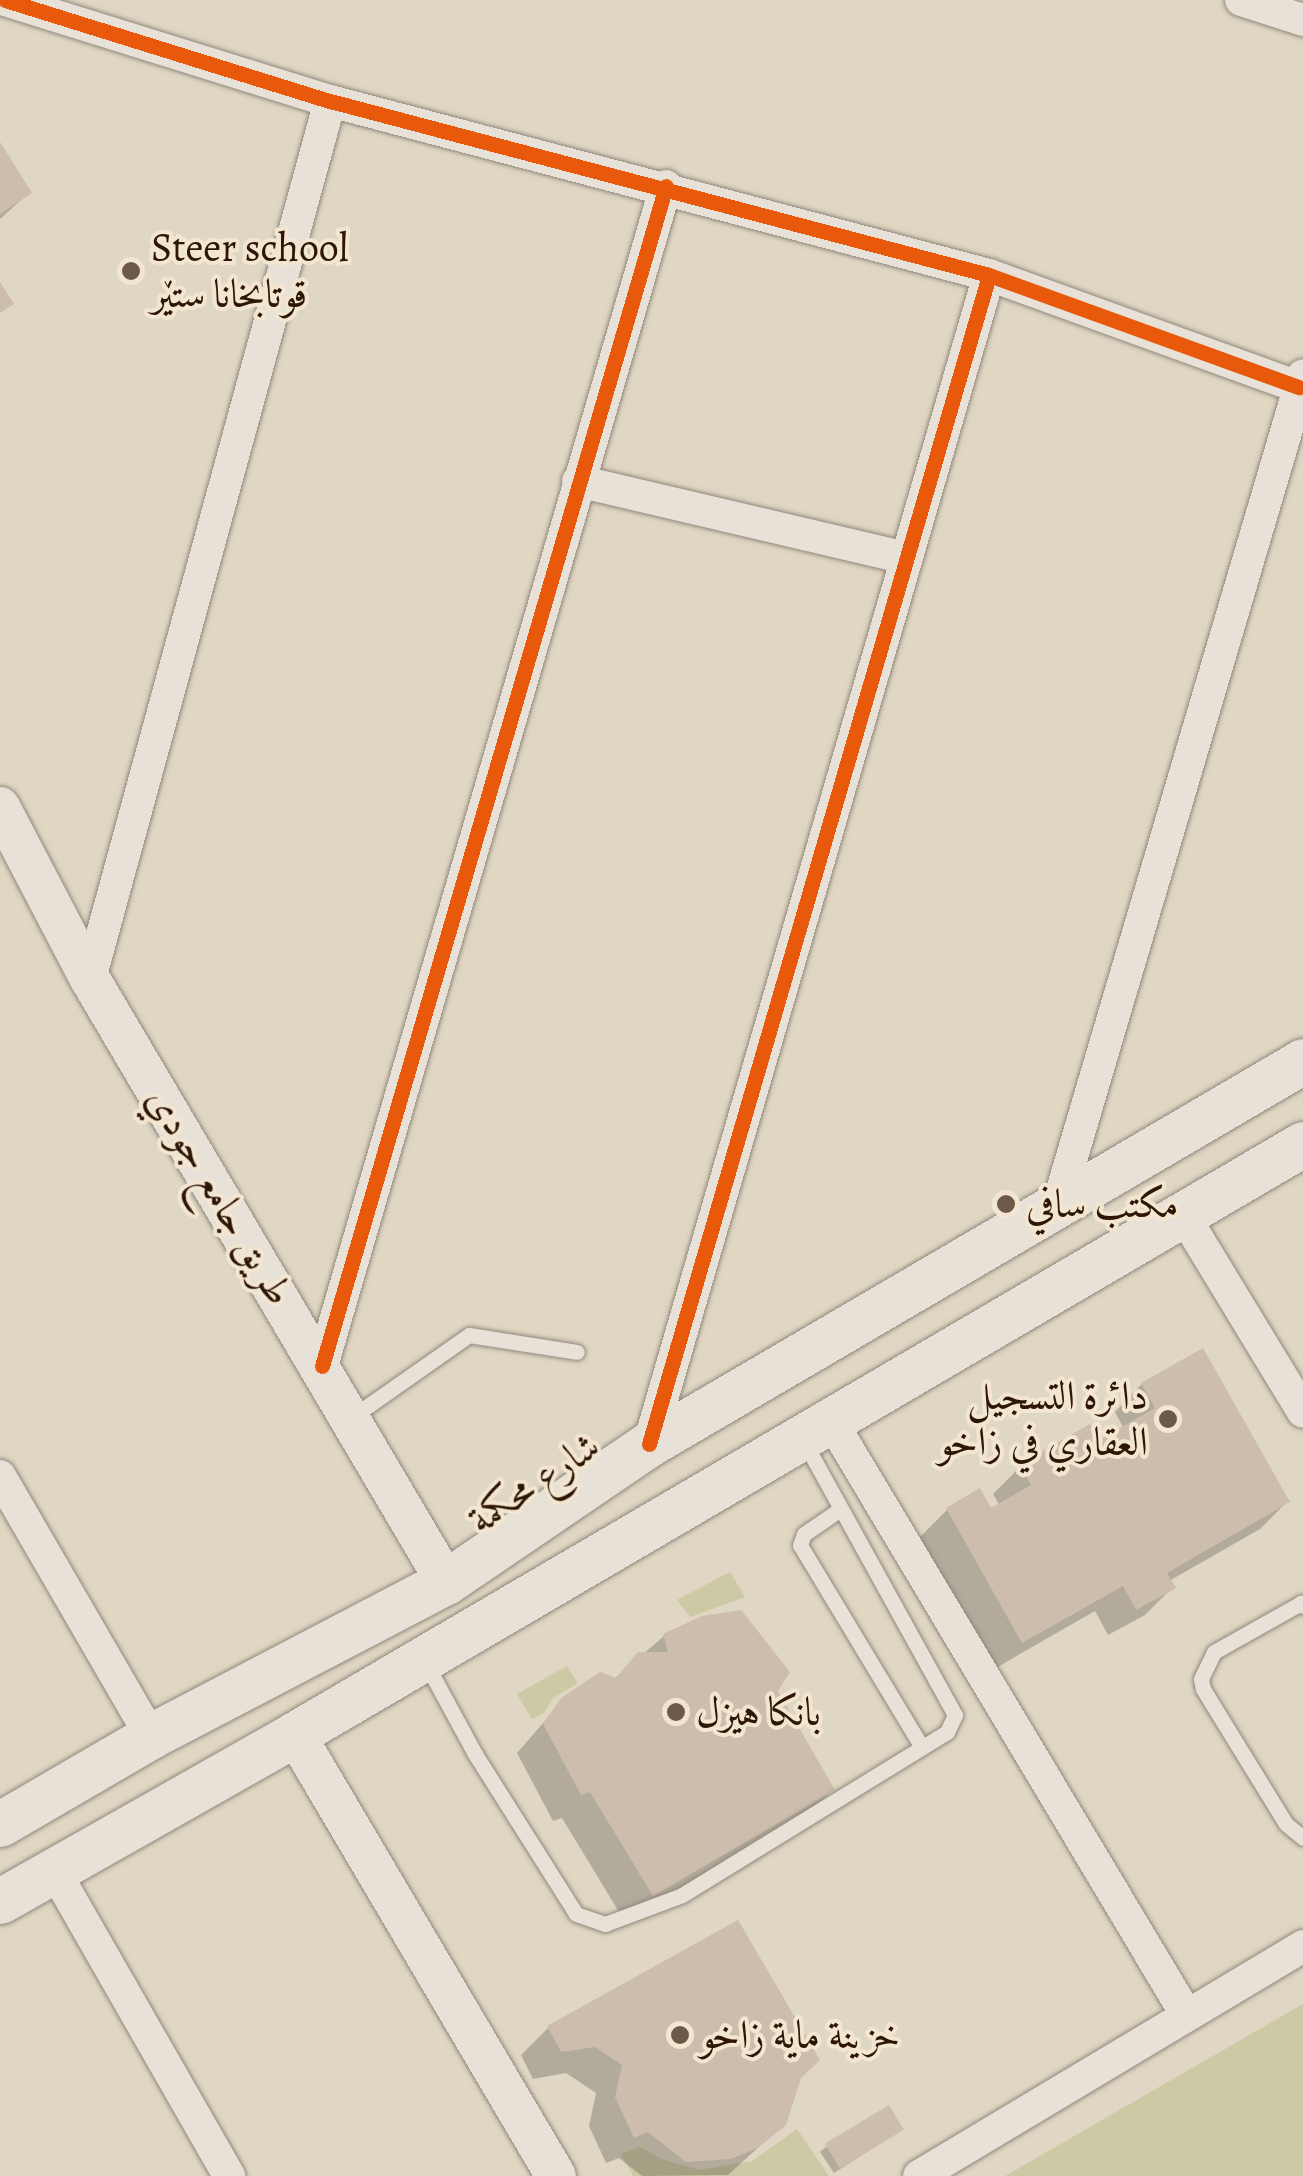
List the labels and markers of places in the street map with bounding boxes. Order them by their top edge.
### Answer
place label: Steer school قوتابخانا ستێر [151,224,348,318]
marker: Steer school قوتابخانا ستێر [120,260,142,282]
place label: مكتب سافي [1026,1180,1178,1228]
marker: مكتب سافي [995,1193,1017,1215]
place label: دائرة التسجيل العقاري في زاخو [938,1372,1148,1466]
marker: دائرة التسجيل العقاري في زاخو [1157,1408,1179,1430]
place label: بانکا هیزل [696,1688,821,1736]
marker: بانکا هیزل [665,1701,687,1723]
place label: خزينة ماية زاخو [700,2011,900,2059]
marker: خزينة ماية زاخو [669,2024,691,2046]

